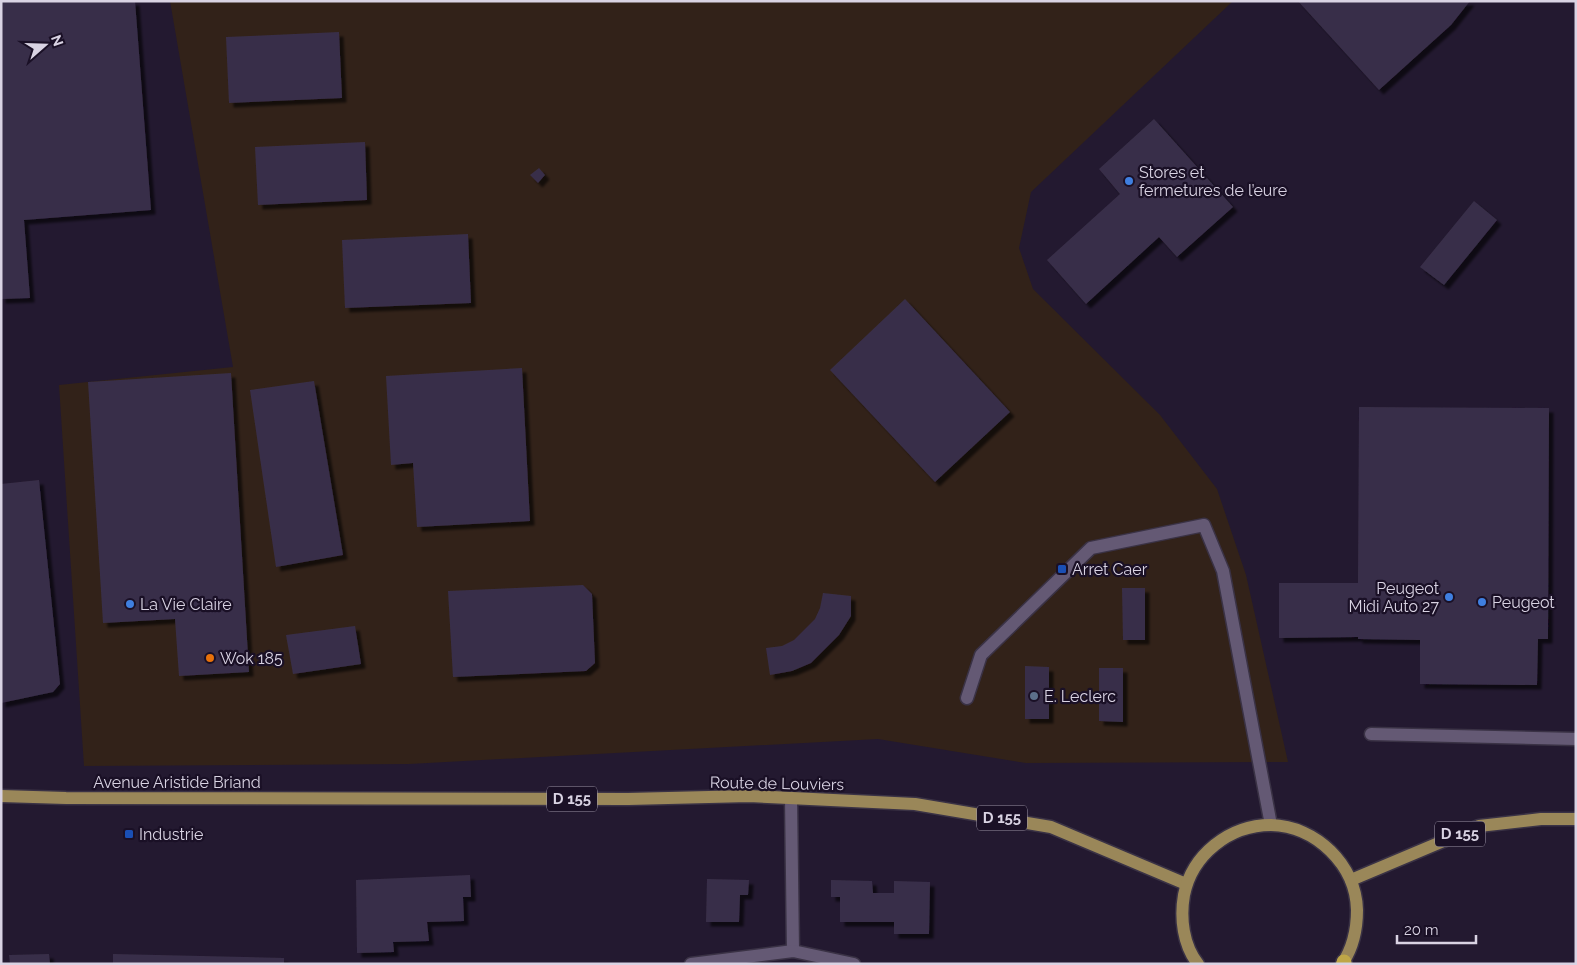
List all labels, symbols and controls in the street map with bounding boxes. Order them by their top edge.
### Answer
north arrow [20,20,70,70]
text: N [48,33,67,48]
place label: Stores et fermetures de l’eure [1139,163,1287,200]
marker: Stores et fermetures de l’eure [1123,175,1135,187]
place label: Arret Caer [1072,560,1148,579]
marker: Arret Caer [1056,563,1068,575]
place label: Peugeot Midi Auto 27 [1349,579,1440,616]
marker: Peugeot Midi Auto 27 [1443,591,1455,603]
place label: Peugeot [1492,593,1555,612]
place label: La Vie Claire [140,595,232,614]
marker: Peugeot [1476,596,1488,608]
marker: La Vie Claire [124,598,136,610]
place label: Wok 185 [220,649,283,668]
marker: Wok 185 [204,652,216,664]
place label: E. Leclerc [1044,687,1116,706]
marker: E. Leclerc [1028,690,1040,702]
street label: Avenue Aristide Briand [93,773,261,792]
street label: Route de Louviers [710,773,845,794]
road number: D 155 [547,786,597,812]
road number: D 155 [977,806,1027,830]
road number: D 155 [1435,822,1485,846]
place label: Industrie [139,825,203,844]
marker: Industrie [123,828,135,840]
scale bar [1397,912,1476,944]
text: 20 m [1404,921,1439,939]

